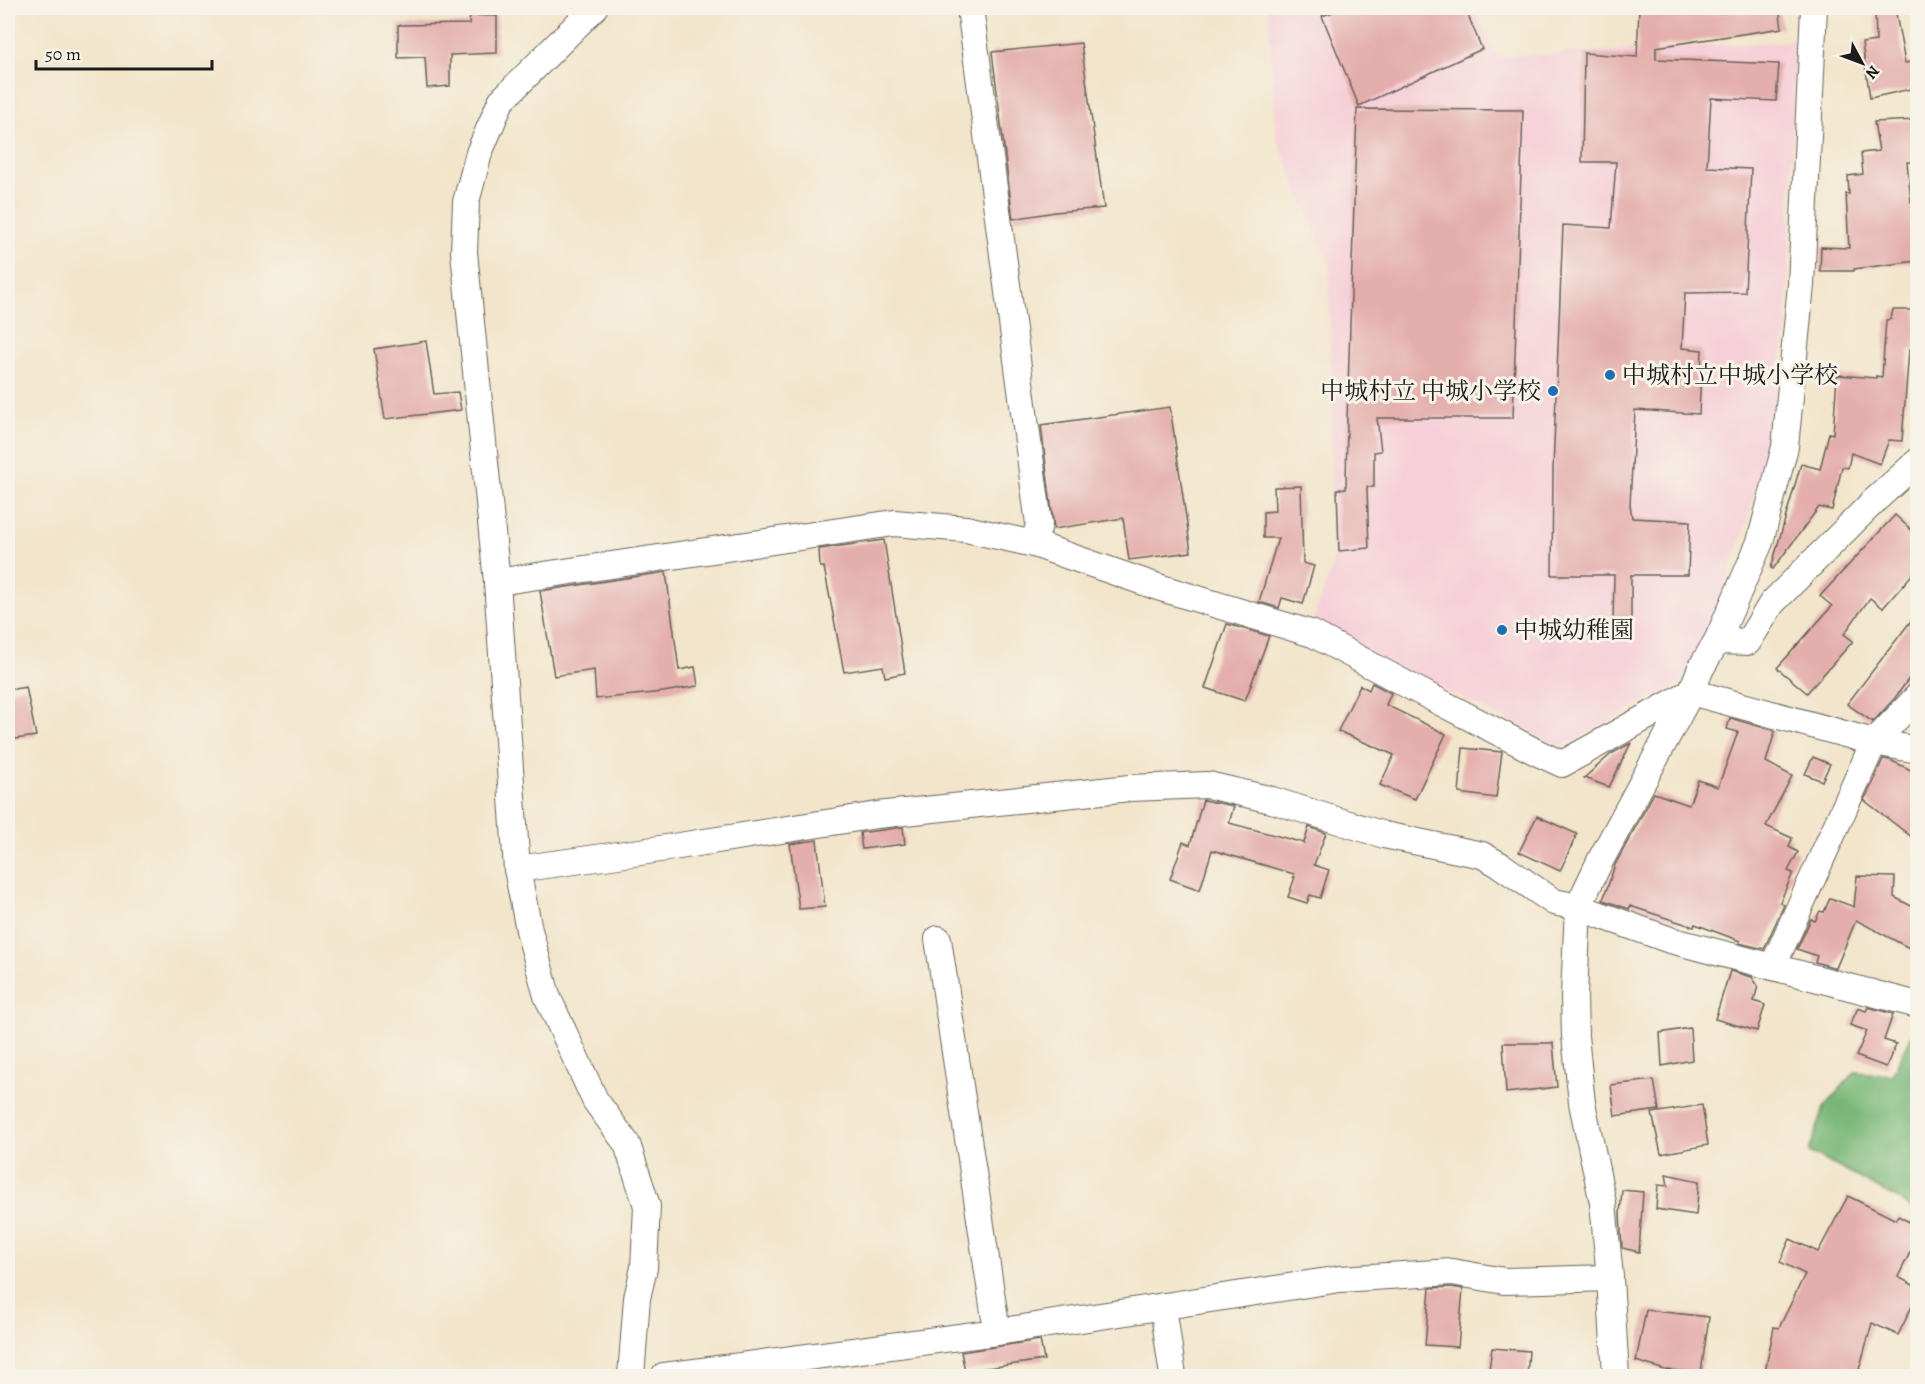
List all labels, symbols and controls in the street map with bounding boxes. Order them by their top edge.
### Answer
scale bar [36,33,212,71]
north arrow [1832,33,1892,93]
text: 50 m [45,42,81,66]
text: N [1860,61,1885,84]
place label: 中城村立中城小学校 [1622,359,1838,391]
marker: 中城村立中城小学校 [1603,368,1617,382]
place label: 中城村立 中城小学校 [1320,375,1541,407]
marker: 中城村立 中城小学校 [1546,384,1560,398]
place label: 中城幼稚園 [1514,614,1634,646]
marker: 中城幼稚園 [1495,623,1509,637]

